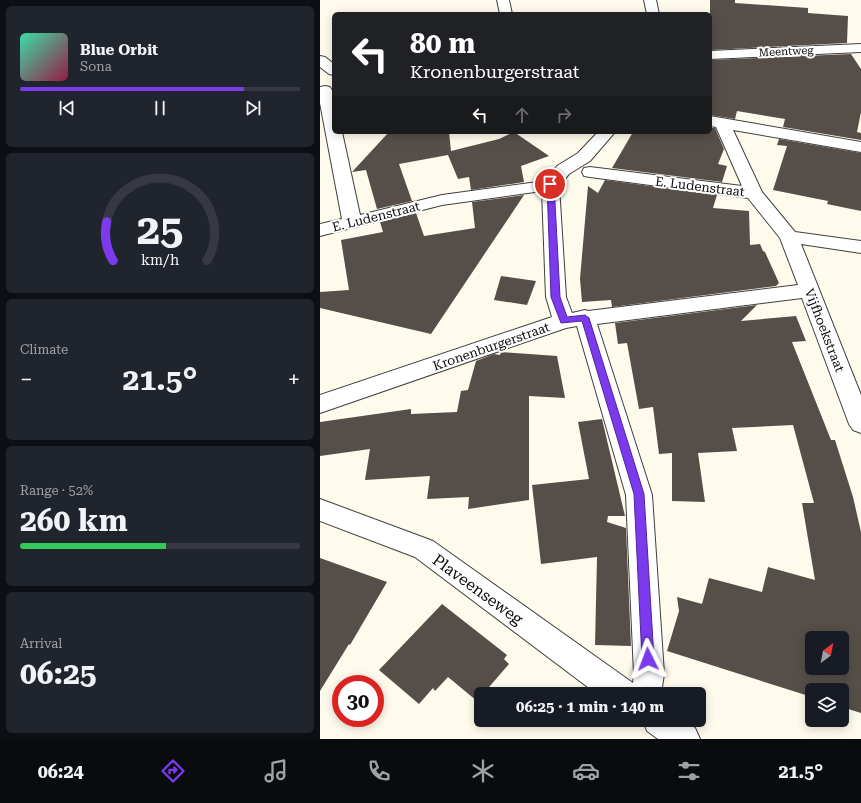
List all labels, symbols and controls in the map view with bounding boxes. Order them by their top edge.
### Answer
text: 80 m [410,27,475,60]
icon: left [344,28,396,80]
text: Blue Orbit [80,41,158,59]
street label: Meentweg [758,44,815,59]
text: Sona [80,59,112,74]
text: Kronenburgerstraat [410,61,580,82]
icon: previous [56,97,78,119]
icon: pause [149,97,171,119]
icon: next [242,97,264,119]
icon: left [469,104,491,126]
icon: ahead [511,104,533,126]
icon: right [553,104,575,126]
pin [533,167,567,201]
icon: arrive [539,173,561,195]
street label: E. Ludenstraat [654,174,746,199]
street label: E. Ludenstraat [331,198,422,235]
text: 25 [137,205,183,254]
text: km/h [141,251,179,267]
street label: Vijfhoekstraat [802,286,847,374]
street label: Kronenburgerstraat [431,319,552,374]
text: Climate [20,342,68,357]
text: 21.5° [123,362,197,397]
text: − [20,367,32,392]
text: + [288,367,300,392]
text: Range · 52% [20,483,93,498]
text: 260 km [20,503,128,538]
street label: Plaveenseweg [429,550,527,629]
north arrow [805,631,849,675]
map controls [805,631,849,727]
text: Arrival [20,636,62,651]
position arrow [627,638,669,680]
text: 06:25 [20,656,97,691]
speed limit sign: 30 [332,675,384,727]
button: layers [805,683,849,727]
text: 06:25 · 1 min · 140 m [516,698,664,716]
icon: directions [159,757,187,785]
icon: music [262,757,290,785]
icon: phone [365,757,393,785]
icon: climate [469,757,497,785]
icon: car [572,757,600,785]
icon: filters [675,757,703,785]
text: 06:24 [38,761,84,782]
text: 21.5° [778,761,823,782]

